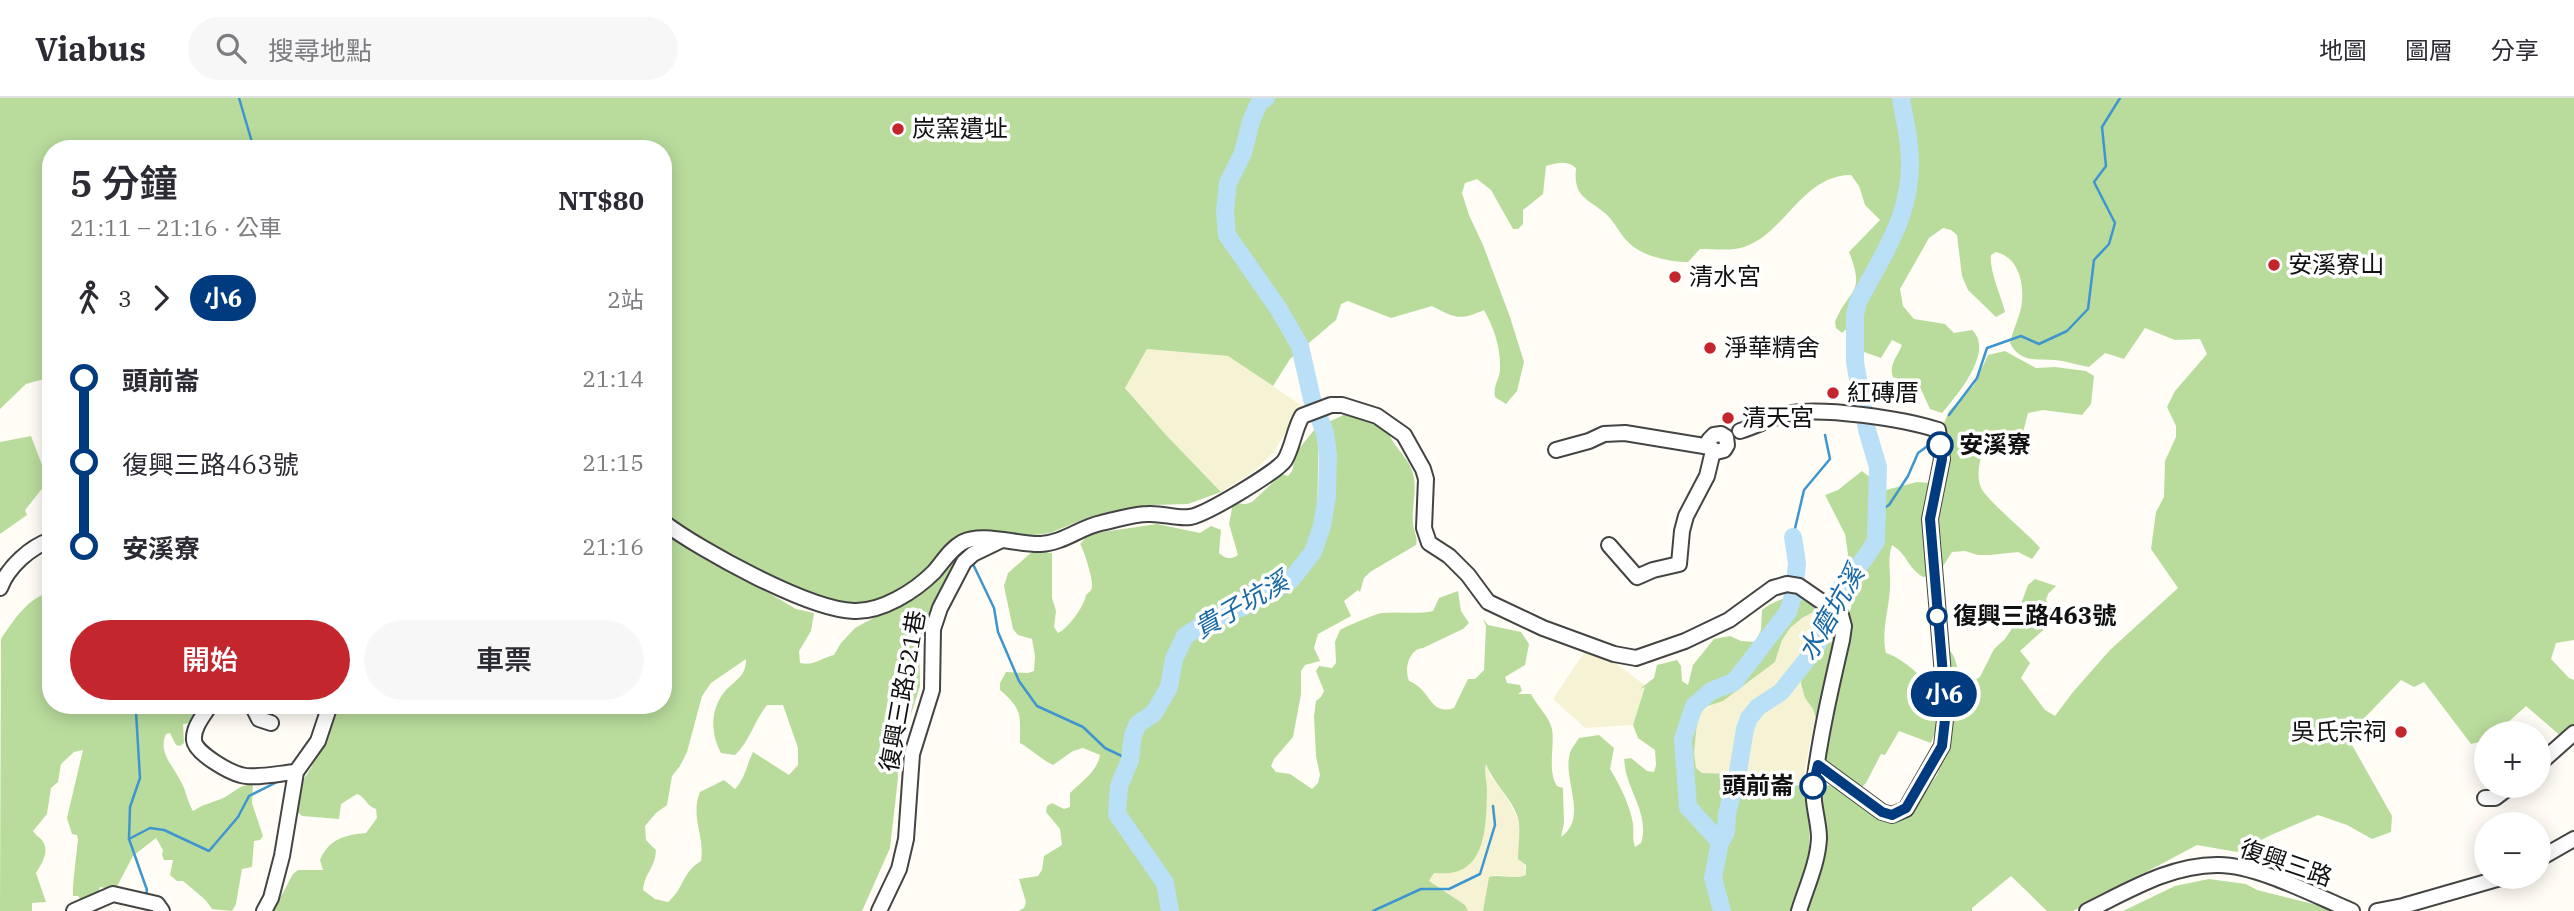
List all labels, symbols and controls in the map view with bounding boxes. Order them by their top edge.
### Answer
search box [188,17,678,80]
text: Viabus [35,27,146,70]
icon: search [212,29,250,67]
text: 搜尋地點 [268,33,372,67]
text: 地圖 [2319,34,2367,66]
text: 圖層 [2405,34,2453,66]
text: 分享 [2491,34,2539,66]
place label: 炭窯遺址 [912,112,1008,144]
marker: 炭窯遺址 [890,121,906,137]
text: 5 分鐘 [70,158,178,207]
text: NT$80 [558,183,644,217]
text: 21:11 – 21:16 · 公車 [70,212,282,242]
place label: 安溪寮山 [2288,248,2384,280]
marker: 安溪寮山 [2266,257,2282,273]
place label: 清水宮 [1689,260,1761,292]
marker: 清水宮 [1667,269,1683,285]
icon: walk [70,279,108,317]
icon: forward [142,279,180,317]
text: 小6 [204,282,242,314]
text: 3 [118,283,132,313]
text: 2站 [607,284,644,314]
place label: 淨華精舍 [1724,331,1820,363]
marker: 淨華精舍 [1702,340,1718,356]
text: 頭前崙 [122,363,200,397]
text: 21:14 [582,363,644,393]
place label: 紅磚厝 [1847,376,1919,408]
marker: 紅磚厝 [1825,385,1841,401]
place label: 清天宮 [1742,401,1814,433]
marker: 清天宮 [1720,410,1736,426]
place label: 安溪寮 [1959,428,2031,460]
marker: 安溪寮 [1927,432,1953,458]
text: 復興三路463號 [122,447,299,481]
text: 21:15 [582,447,644,477]
text: 安溪寮 [122,531,200,565]
text: 21:16 [582,531,644,561]
water label: 水磨坑溪 [1789,556,1873,666]
water label: 貴子坑溪 [1187,561,1297,645]
place label: 復興三路463號 [1953,599,2116,631]
marker: 復興三路463號 [1927,606,1947,626]
street label: 復興三路521巷 [872,608,932,774]
button: 開始 [70,620,350,700]
button: 車票 [364,620,644,700]
line badge: 小6 [1912,671,1976,717]
text: 小6 [1925,678,1963,710]
place label: 吳氏宗祠 [2291,715,2387,747]
map controls [2474,721,2551,889]
button: + [2474,721,2551,798]
marker: 吳氏宗祠 [2393,724,2409,740]
place label: 頭前崙 [1722,769,1794,801]
marker: 頭前崙 [1800,773,1826,799]
button: − [2474,812,2551,889]
street label: 復興三路 [2236,831,2337,893]

